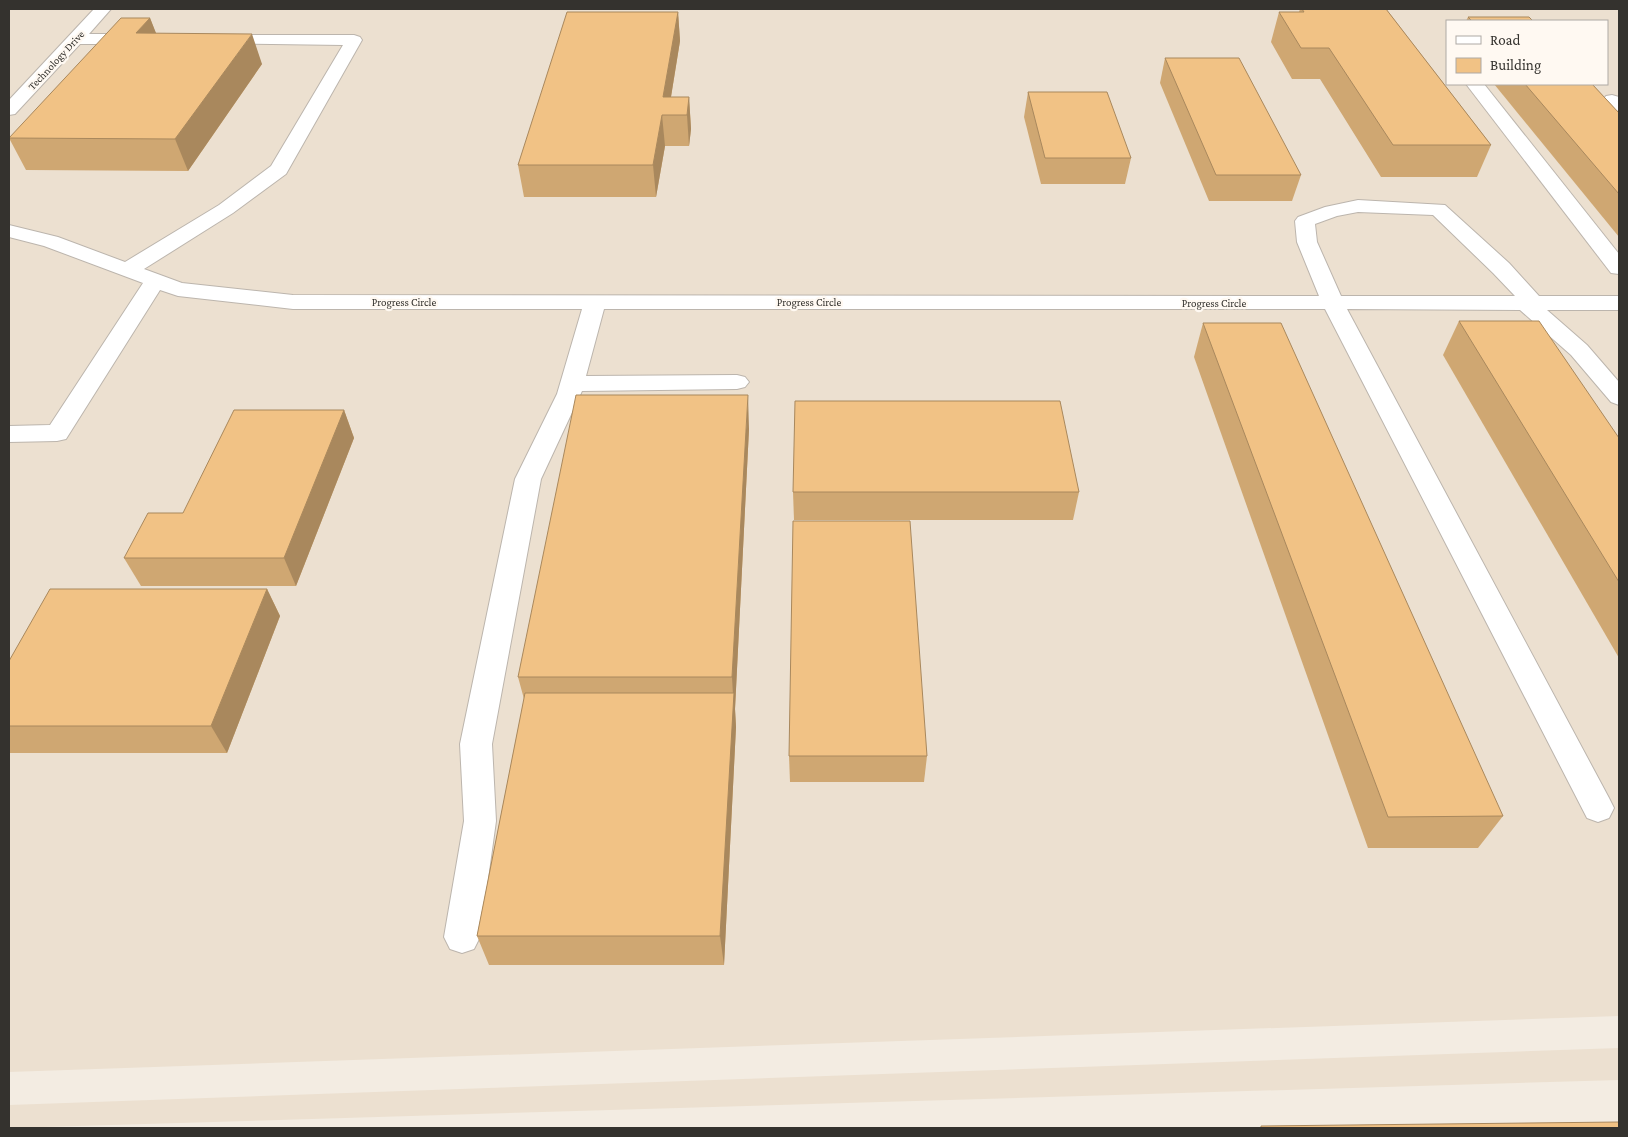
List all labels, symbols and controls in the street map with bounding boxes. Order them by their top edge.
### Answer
legend [1446,20,1608,85]
street label: Technology Drive [25,28,87,93]
text: Road [1490,32,1521,48]
text: Building [1490,57,1541,74]
street label: Progress Circle [372,296,436,309]
street label: Progress Circle [777,296,841,309]
street label: Progress Circle [1182,297,1246,310]

